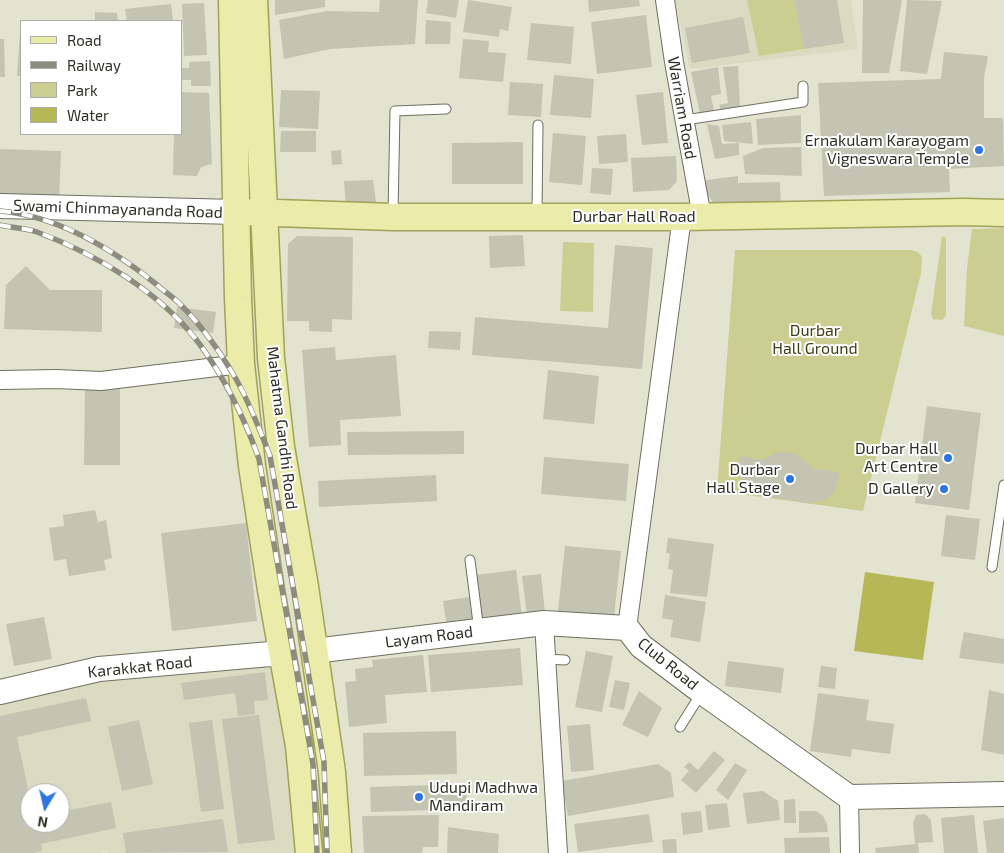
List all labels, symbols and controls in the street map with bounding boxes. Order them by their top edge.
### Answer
legend [20,20,182,135]
text: Road [67,31,102,49]
street label: Warriam Road [664,55,700,161]
text: Railway [67,56,121,74]
text: Park [67,81,98,99]
text: Water [67,106,109,124]
place label: Ernakulam Karayogam Vigneswara Temple [805,131,969,169]
marker: Ernakulam Karayogam Vigneswara Temple [973,144,985,156]
street label: Swami Chinmayananda Road [13,196,223,222]
street label: Durbar Hall Road [572,207,696,227]
park label: Durbar Hall Ground [772,321,858,359]
street label: Mahatma Gandhi Road [262,345,302,511]
place label: Durbar Hall Art Centre [855,439,938,477]
marker: Durbar Hall Art Centre [942,452,954,464]
place label: Durbar Hall Stage [706,460,780,498]
marker: Durbar Hall Stage [784,473,796,485]
place label: D Gallery [868,479,934,499]
marker: D Gallery [938,483,950,495]
street label: Layam Road [384,622,474,652]
street label: Club Road [634,634,702,694]
street label: Karakkat Road [87,652,193,682]
place label: Udupi Madhwa Mandiram [429,778,538,816]
north arrow [20,783,70,833]
marker: Udupi Madhwa Mandiram [413,791,425,803]
text: N [36,813,49,832]

